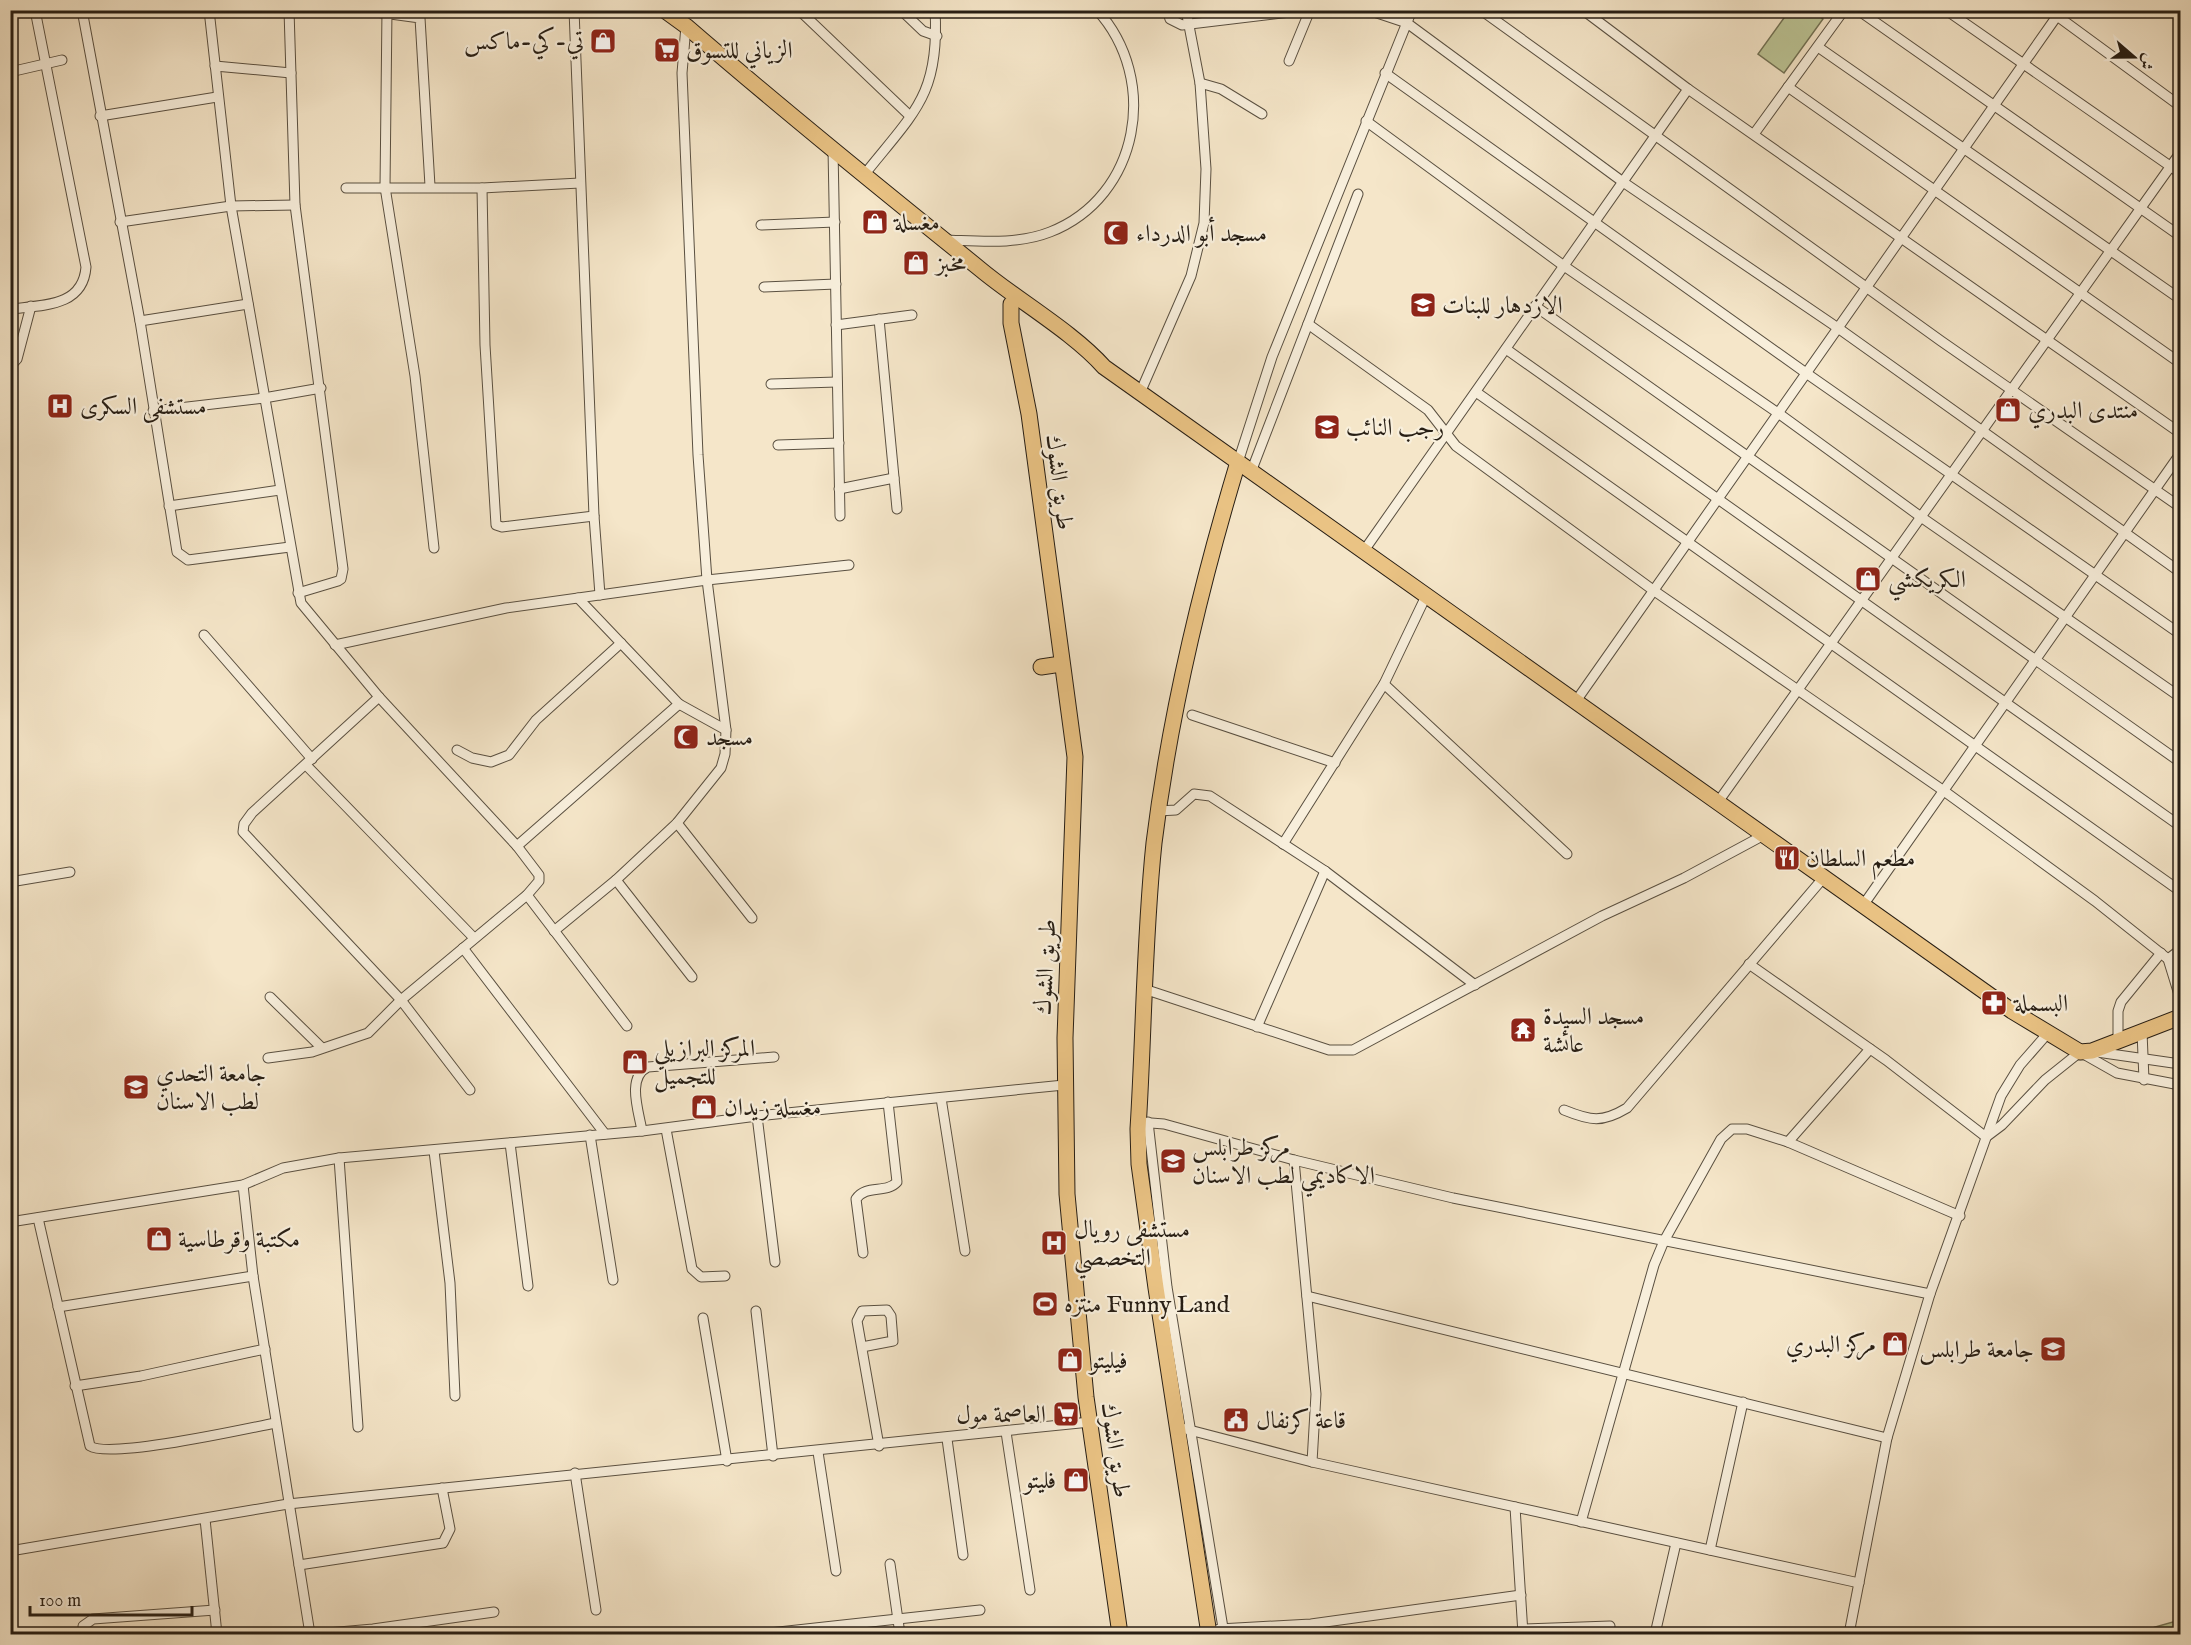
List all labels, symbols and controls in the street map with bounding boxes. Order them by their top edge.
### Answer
place label: تي-كي-ماكس [464,26,584,60]
shop icon: تي-كي-ماكس [588,26,618,56]
north arrow [2104,27,2164,87]
supermarket icon: الزياني للتسوق [652,35,682,65]
place label: الزياني للتسوق [686,36,793,69]
text: ش [2134,51,2158,72]
shop icon: مغسلة [860,207,890,237]
place label: مغسلة [893,208,940,239]
place label: مسجد أبو الدرداء [1136,216,1267,250]
mosque icon: مسجد أبو الدرداء [1101,218,1131,248]
shop icon: مخبز [901,248,931,278]
place label: مخبز [933,249,966,280]
school or university icon: الازدهار للبنات [1408,290,1438,320]
place label: الازدهار للبنات [1442,291,1563,322]
hospital icon: مستشفى السكرى [45,391,75,421]
place label: مستشفى السكرى [80,392,207,423]
shop icon: منتدى البدري [1993,395,2023,425]
place label: منتدى البدري [2028,396,2138,429]
school or university icon: رجب النائب [1312,412,1342,442]
place label: رجب النائب [1346,413,1444,444]
street label: طريق الشوك [1037,433,1080,532]
shop icon: الكريكشي [1853,564,1883,594]
place label: الكريكشي [1888,565,1966,601]
mosque icon: مسجد [671,722,701,752]
place label: مسجد [706,723,753,754]
restaurant icon: مطعم السلطان [1772,843,1802,873]
place label: مطعم السلطان [1806,844,1915,880]
street label: طريق الشوك [1029,918,1064,1016]
pharmacy icon: البسملة [1979,988,2009,1018]
place label: البسملة [2013,989,2068,1020]
place label: مسجد السيدة عائشة [1543,1002,1644,1061]
temple icon: مسجد السيدة عائشة [1508,1015,1538,1045]
place label: المركز البرازيلي للتجميل [654,1034,755,1093]
shop icon: المركز البرازيلي للتجميل [620,1047,650,1077]
place label: جامعة التحدي لطب الاسنان [156,1059,266,1118]
school or university icon: جامعة التحدي لطب الاسنان [121,1072,151,1102]
shop icon: مغسلة زيدان [689,1092,719,1122]
place label: مغسلة زيدان [724,1093,821,1124]
place label: مركز طرابلس الاكاديمي لطب الاسنان [1192,1133,1375,1198]
school or university icon: مركز طرابلس الاكاديمي لطب الاسنان [1158,1146,1188,1176]
place label: مستشفى رويال التخصصي [1074,1215,1190,1279]
shop icon: مكتبة وقرطاسية [144,1224,174,1254]
place label: مكتبة وقرطاسية [178,1225,300,1256]
hospital icon: مستشفى رويال التخصصي [1039,1228,1069,1258]
sports icon: منتزه Funny Land [1030,1289,1060,1319]
place label: منتزه Funny Land [1064,1290,1230,1321]
shop icon: مركز البدري [1880,1329,1910,1359]
place label: مركز البدري [1786,1330,1876,1363]
school or university icon: جامعة طرابلس [2038,1334,2068,1364]
place label: جامعة طرابلس [1919,1335,2034,1366]
shop icon: فيليتو [1055,1345,1085,1375]
place label: فيليتو [1088,1346,1128,1377]
supermarket icon: العاصمة مول [1051,1399,1081,1429]
place label: العاصمة مول [956,1400,1046,1431]
street label: طريق الشوك [1092,1400,1137,1500]
public building icon: قاعة كرنفال [1221,1405,1251,1435]
place label: قاعة كرنفال [1256,1406,1346,1437]
shop icon: فليتو [1061,1465,1091,1495]
place label: فليتو [1022,1466,1056,1497]
scale bar [30,1579,192,1617]
text: 100 m [39,1590,81,1613]

